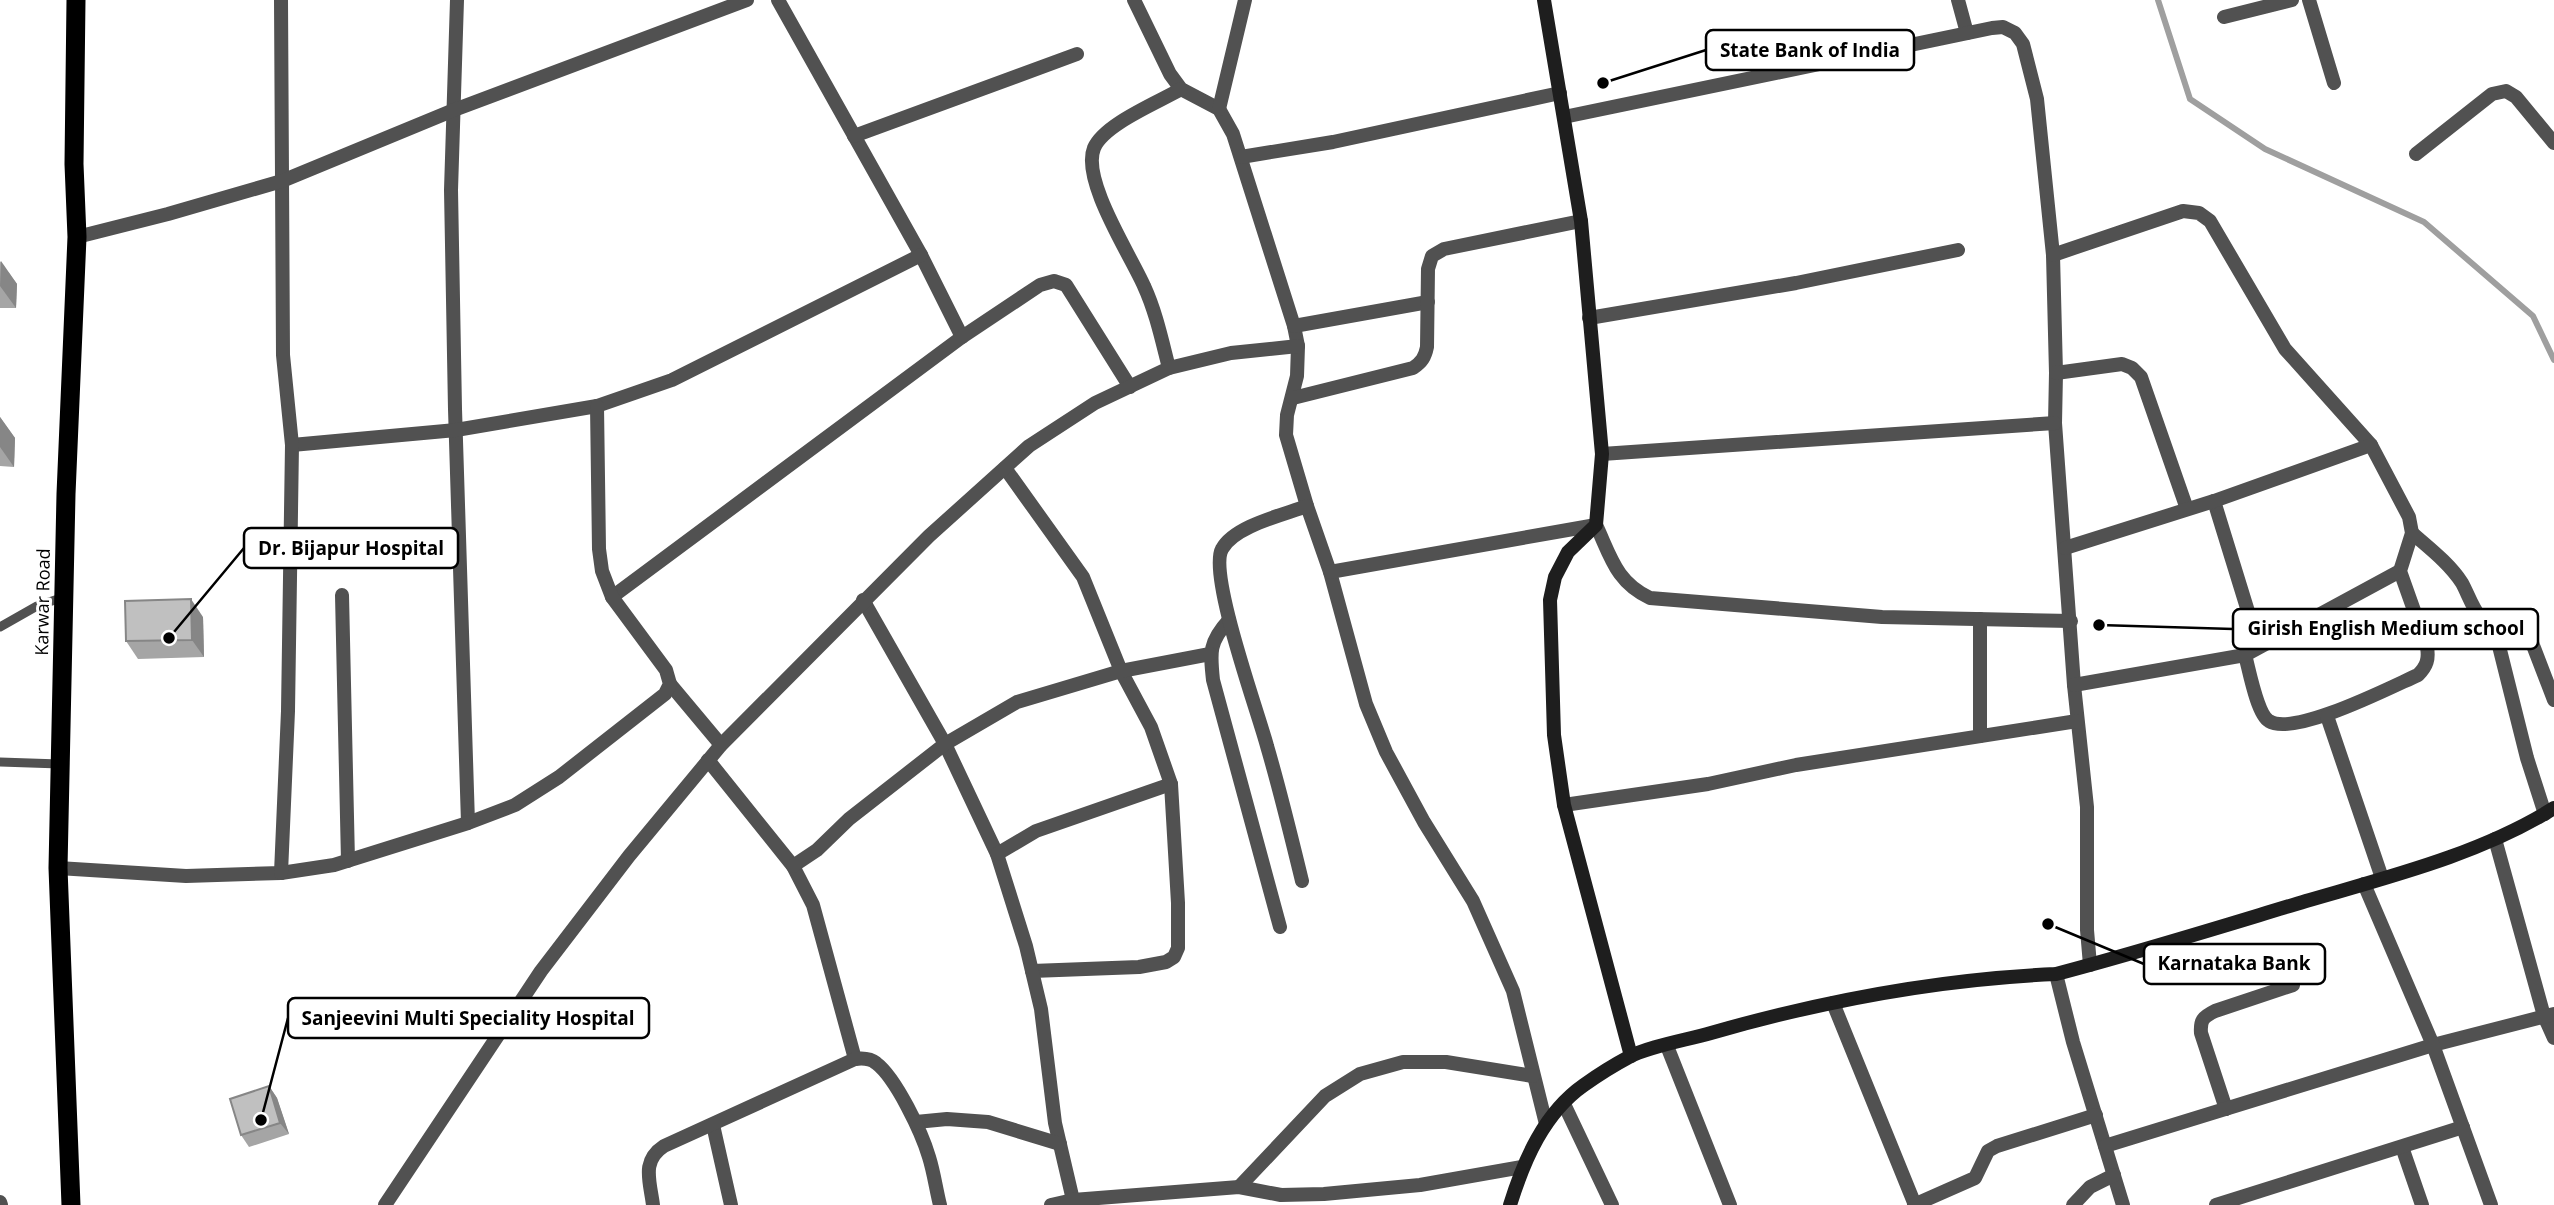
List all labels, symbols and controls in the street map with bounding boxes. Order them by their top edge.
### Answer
callout: State Bank of India [1706,30,1914,70]
text: State Bank of India [1720,37,1900,63]
callout: Dr. Bijapur Hospital [244,528,458,568]
text: Dr. Bijapur Hospital [258,535,444,561]
street label: Karwar Road [29,548,55,656]
callout: Girish English Medium school [2233,609,2538,649]
text: Girish English Medium school [2247,615,2525,641]
callout: Karnataka Bank [2144,944,2325,984]
text: Karnataka Bank [2157,950,2311,976]
callout: Sanjeevini Multi Speciality Hospital [288,998,649,1038]
text: Sanjeevini Multi Speciality Hospital [301,1005,635,1031]

